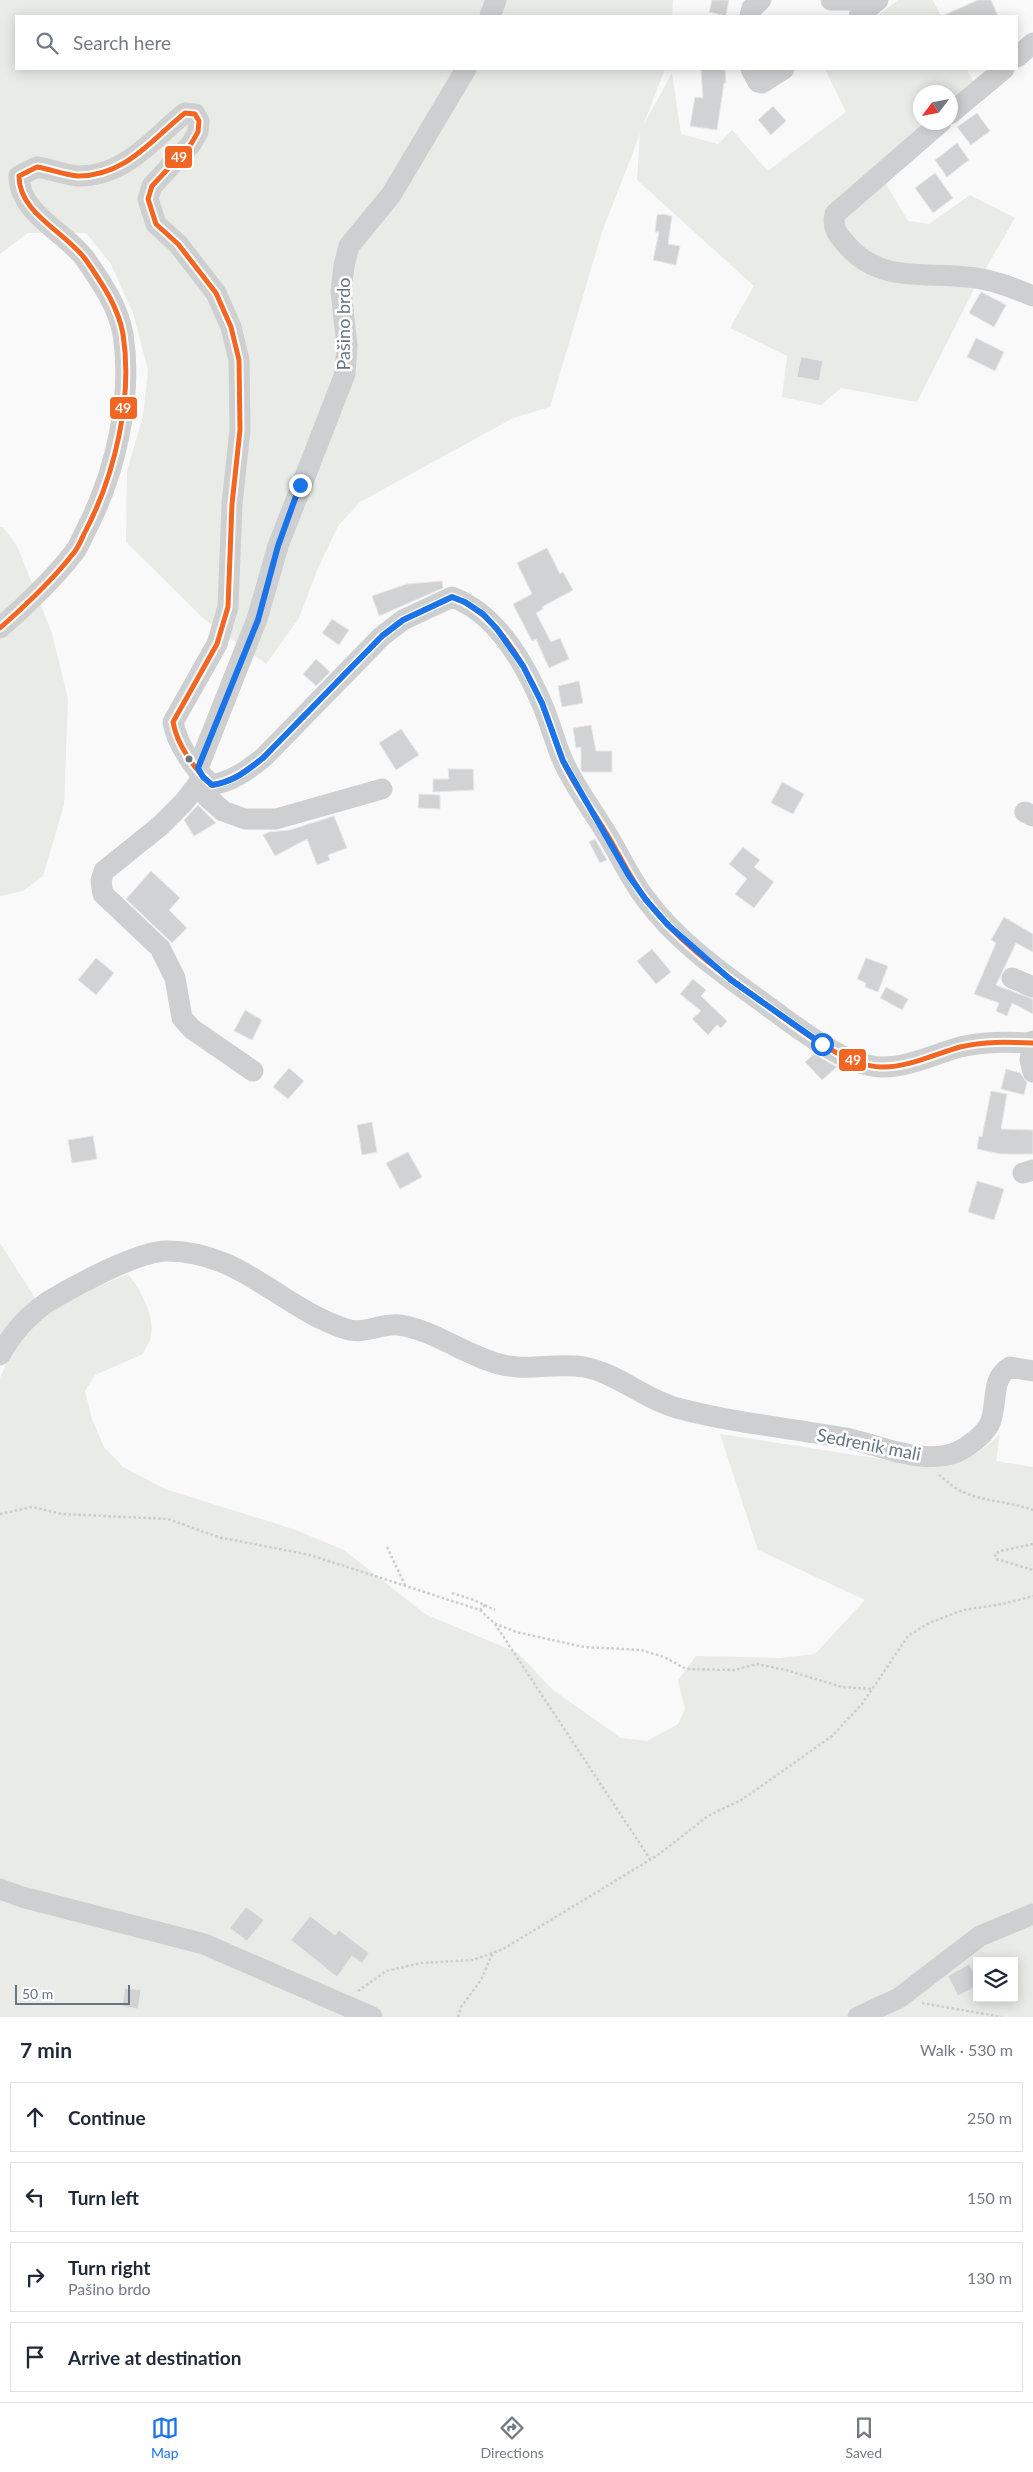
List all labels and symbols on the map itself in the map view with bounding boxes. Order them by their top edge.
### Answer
north arrow [913,85,958,130]
line badge: 49 [164,145,193,169]
text: 49 [171,148,187,165]
street label: Pašino brdo [332,277,354,371]
line badge: 49 [109,396,138,420]
text: 49 [115,399,131,416]
route end [289,474,312,497]
unlabelled marker [184,754,194,764]
route start [811,1033,834,1056]
line badge: 49 [838,1048,867,1072]
text: 49 [845,1051,861,1068]
street label: Sedrenik mali [815,1423,923,1465]
scale bar [15,1982,130,2005]

